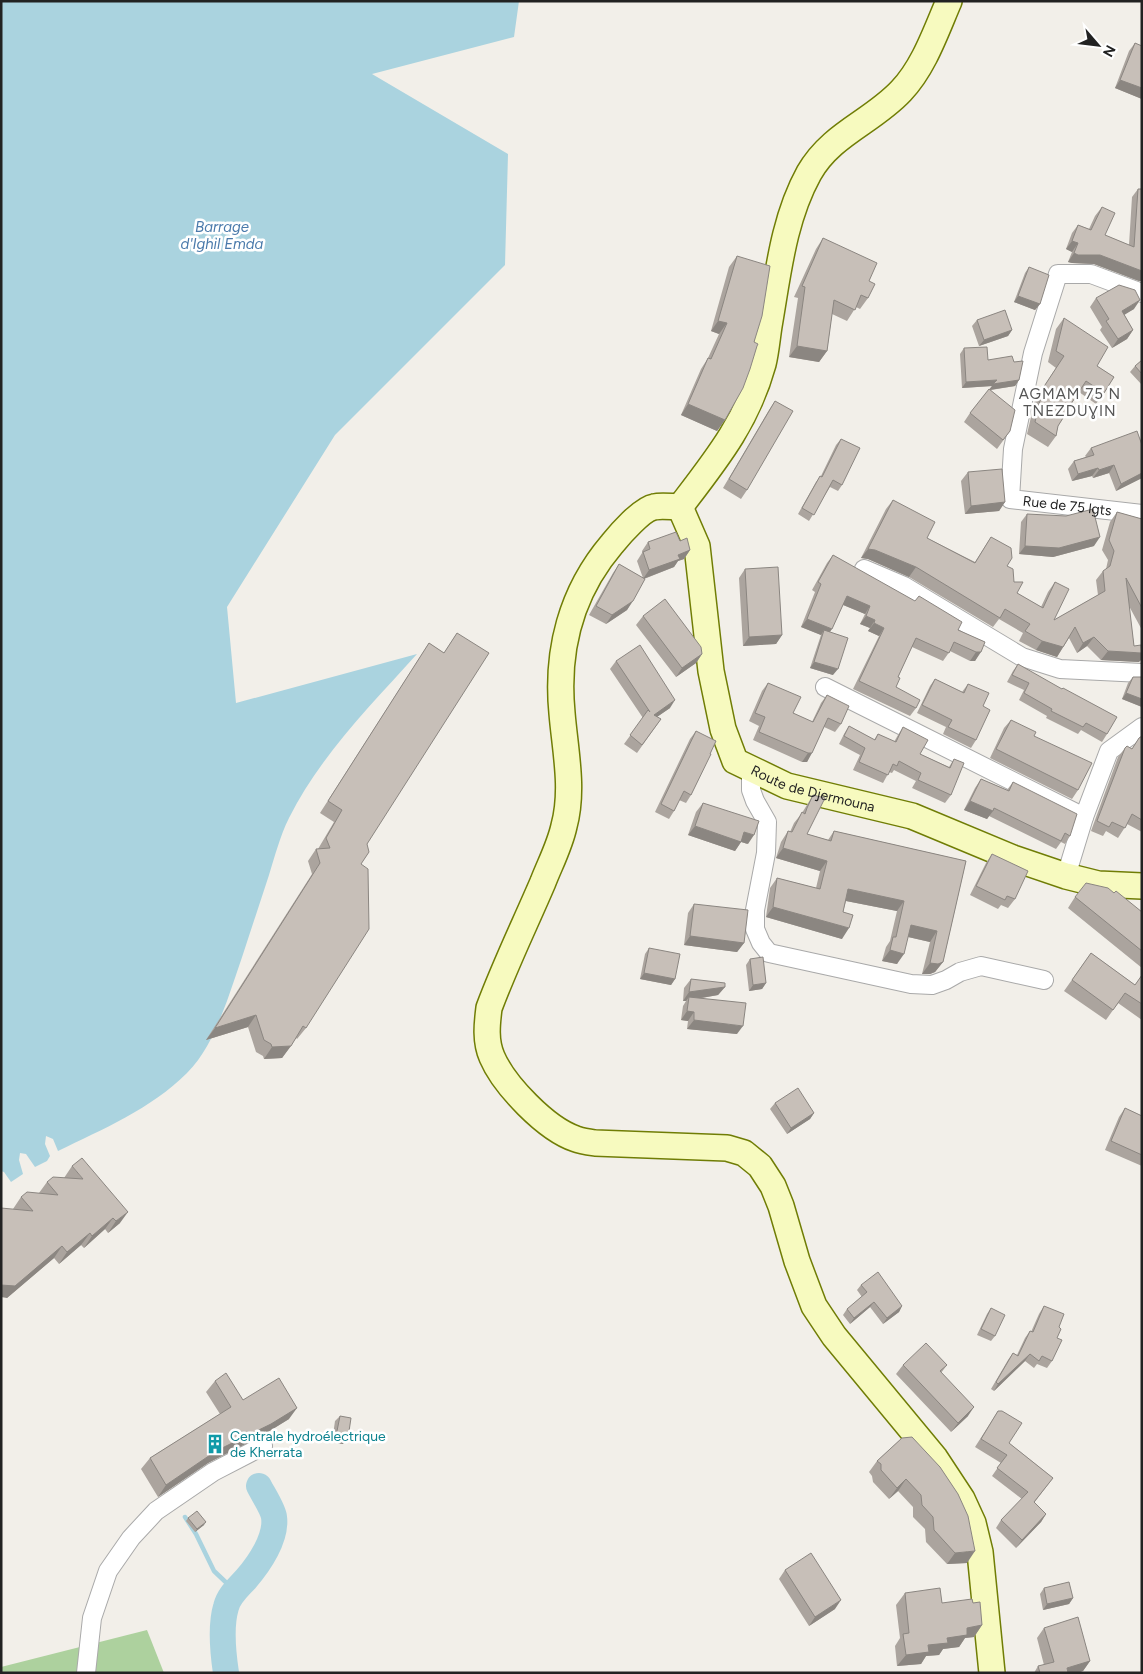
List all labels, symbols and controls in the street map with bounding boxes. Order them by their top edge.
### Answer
north arrow [1073,20,1123,70]
text: N [1099,42,1119,60]
water label: Barrage d'Ighil Emda [181,218,264,253]
district label: AGMAM 75 N TNEZDUƔIN [1019,385,1121,420]
street label: Rue de 75 lgts [1022,492,1112,519]
street label: Route de Djermouna [748,761,877,815]
place label: Centrale hydroélectrique de Kherrata [230,1428,386,1461]
building icon: Centrale hydroélectrique de Kherrata [204,1433,226,1455]

